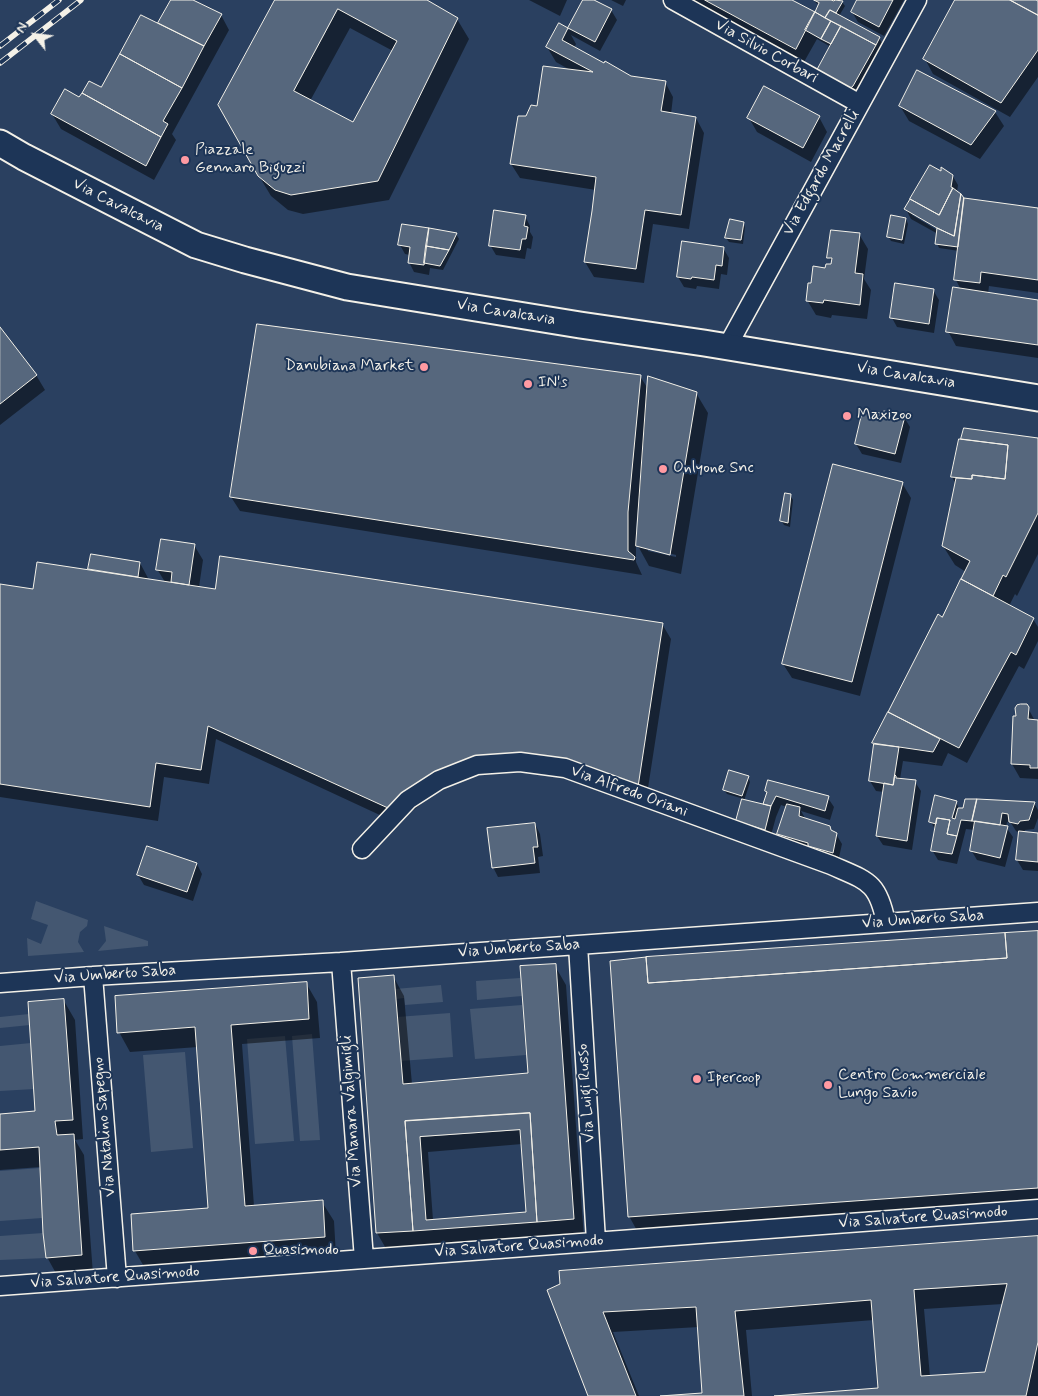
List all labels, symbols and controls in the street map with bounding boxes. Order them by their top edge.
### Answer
north arrow [10,10,60,60]
street label: Via Silvio Corbari [711,16,821,88]
text: N [12,19,32,36]
street label: Via Edgardo Macrelli [779,107,865,239]
place label: Piazzale Gennaro Biguzzi [195,141,305,179]
marker: Piazzale Gennaro Biguzzi [179,154,191,166]
street label: Via Cavalcavia [69,175,167,237]
street label: Via Cavalcavia [455,296,557,330]
place label: Danubiana Market [285,357,414,377]
street label: Via Cavalcavia [855,359,957,393]
marker: Danubiana Market [418,361,430,373]
place label: IN's [538,374,568,394]
marker: IN's [522,378,534,390]
place label: Maxizoo [857,406,912,426]
marker: Maxizoo [841,410,853,422]
place label: Onlyone Snc [673,459,754,479]
marker: Onlyone Snc [657,463,669,475]
street label: Via Alfredo Oriani [568,762,690,822]
street label: Via Umberto Saba [861,906,985,934]
street label: Via Umberto Saba [457,935,581,963]
street label: Via Umberto Saba [53,961,177,989]
street label: Via Manara Valgimigli [337,1034,367,1188]
street label: Via Luigi Russo [574,1043,600,1143]
street label: Via Natalino Sapegno [89,1056,121,1198]
place label: Centro Commerciale Lungo Savio [838,1066,986,1104]
place label: Ipercoop [707,1069,761,1089]
marker: Ipercoop [691,1073,703,1085]
marker: Centro Commerciale Lungo Savio [822,1079,834,1091]
street label: Via Salvatore Quasimodo [838,1203,1008,1233]
street label: Via Salvatore Quasimodo [434,1232,604,1262]
place label: Quasimodo [263,1241,339,1261]
marker: Quasimodo [247,1245,259,1257]
street label: Via Salvatore Quasimodo [30,1263,200,1293]

